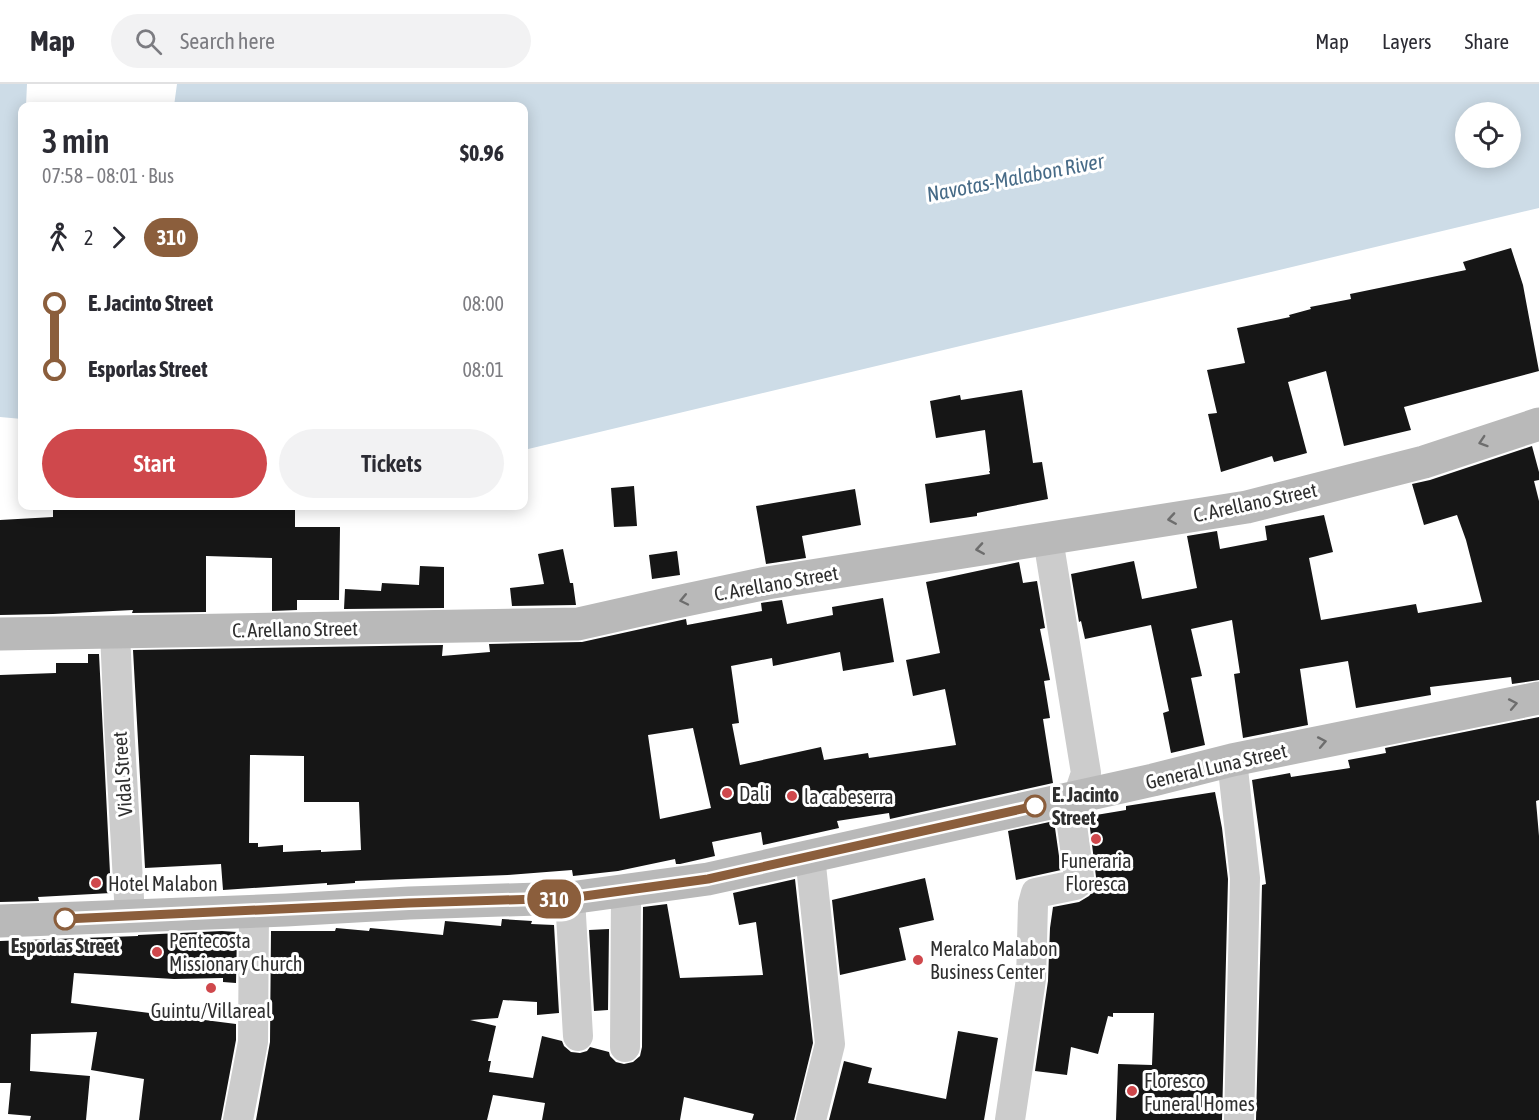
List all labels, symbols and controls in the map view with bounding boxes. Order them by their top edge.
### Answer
search box [111,14,531,68]
text: Map [30,25,75,57]
icon: search [132,25,165,58]
text: Search here [180,28,275,54]
text: Map [1315,29,1349,53]
text: Layers [1382,29,1432,53]
text: Share [1465,29,1509,53]
map controls [1455,102,1521,168]
button: locate [1455,102,1521,168]
text: 3 min [42,122,109,160]
text: $0.96 [460,140,504,166]
water label: Navotas-Malabon River [924,148,1106,206]
text: 07:58 – 08:01 · Bus [42,164,174,187]
icon: walk [42,221,75,254]
icon: forward [102,221,135,254]
text: 310 [156,225,186,249]
text: 2 [84,226,93,249]
text: E. Jacinto Street [88,290,213,316]
text: 08:00 [462,292,504,315]
text: Esporlas Street [88,356,208,382]
text: 08:01 [462,358,504,381]
button: Start [42,429,267,498]
button: Tickets [279,429,504,498]
one-way arrow [1479,435,1489,448]
street label: C. Arellano Street [1191,478,1319,526]
one-way arrow [1168,512,1178,525]
one-way arrow [975,543,984,555]
street label: C. Arellano Street [712,561,840,605]
one-way arrow [679,593,689,606]
street label: C. Arellano Street [232,616,358,642]
one-way arrow [1507,698,1517,711]
street label: Vidal Street [108,731,136,817]
one-way arrow [1316,736,1326,749]
street label: General Luna Street [1143,739,1289,793]
place label: Dali [739,782,769,805]
place label: E. Jacinto Street [1052,783,1119,829]
place label: la cabeserra [804,785,893,808]
marker: Dali [720,786,734,800]
marker: la cabeserra [785,789,799,803]
marker: E. Jacinto Street [1024,795,1046,817]
marker: Funeraria Floresca [1089,832,1103,846]
place label: Funeraria Floresca [1061,849,1131,895]
place label: Hotel Malabon [108,872,218,895]
marker: Hotel Malabon [89,876,103,890]
line badge: 310 [520,880,588,918]
text: 310 [539,887,569,911]
marker: Esporlas Street [54,908,76,930]
place label: Pentecosta Missionary Church [169,929,302,975]
place label: Esporlas Street [11,934,120,957]
place label: Meralco Malabon Business Center [930,937,1058,983]
marker: Pentecosta Missionary Church [150,945,164,959]
marker: Meralco Malabon Business Center [911,953,925,967]
marker: Guintu/Villareal [204,981,218,995]
place label: Guintu/Villareal [151,999,272,1022]
place label: Floresco Funeral Homes [1144,1069,1255,1115]
marker: Floresco Funeral Homes [1125,1084,1139,1098]

